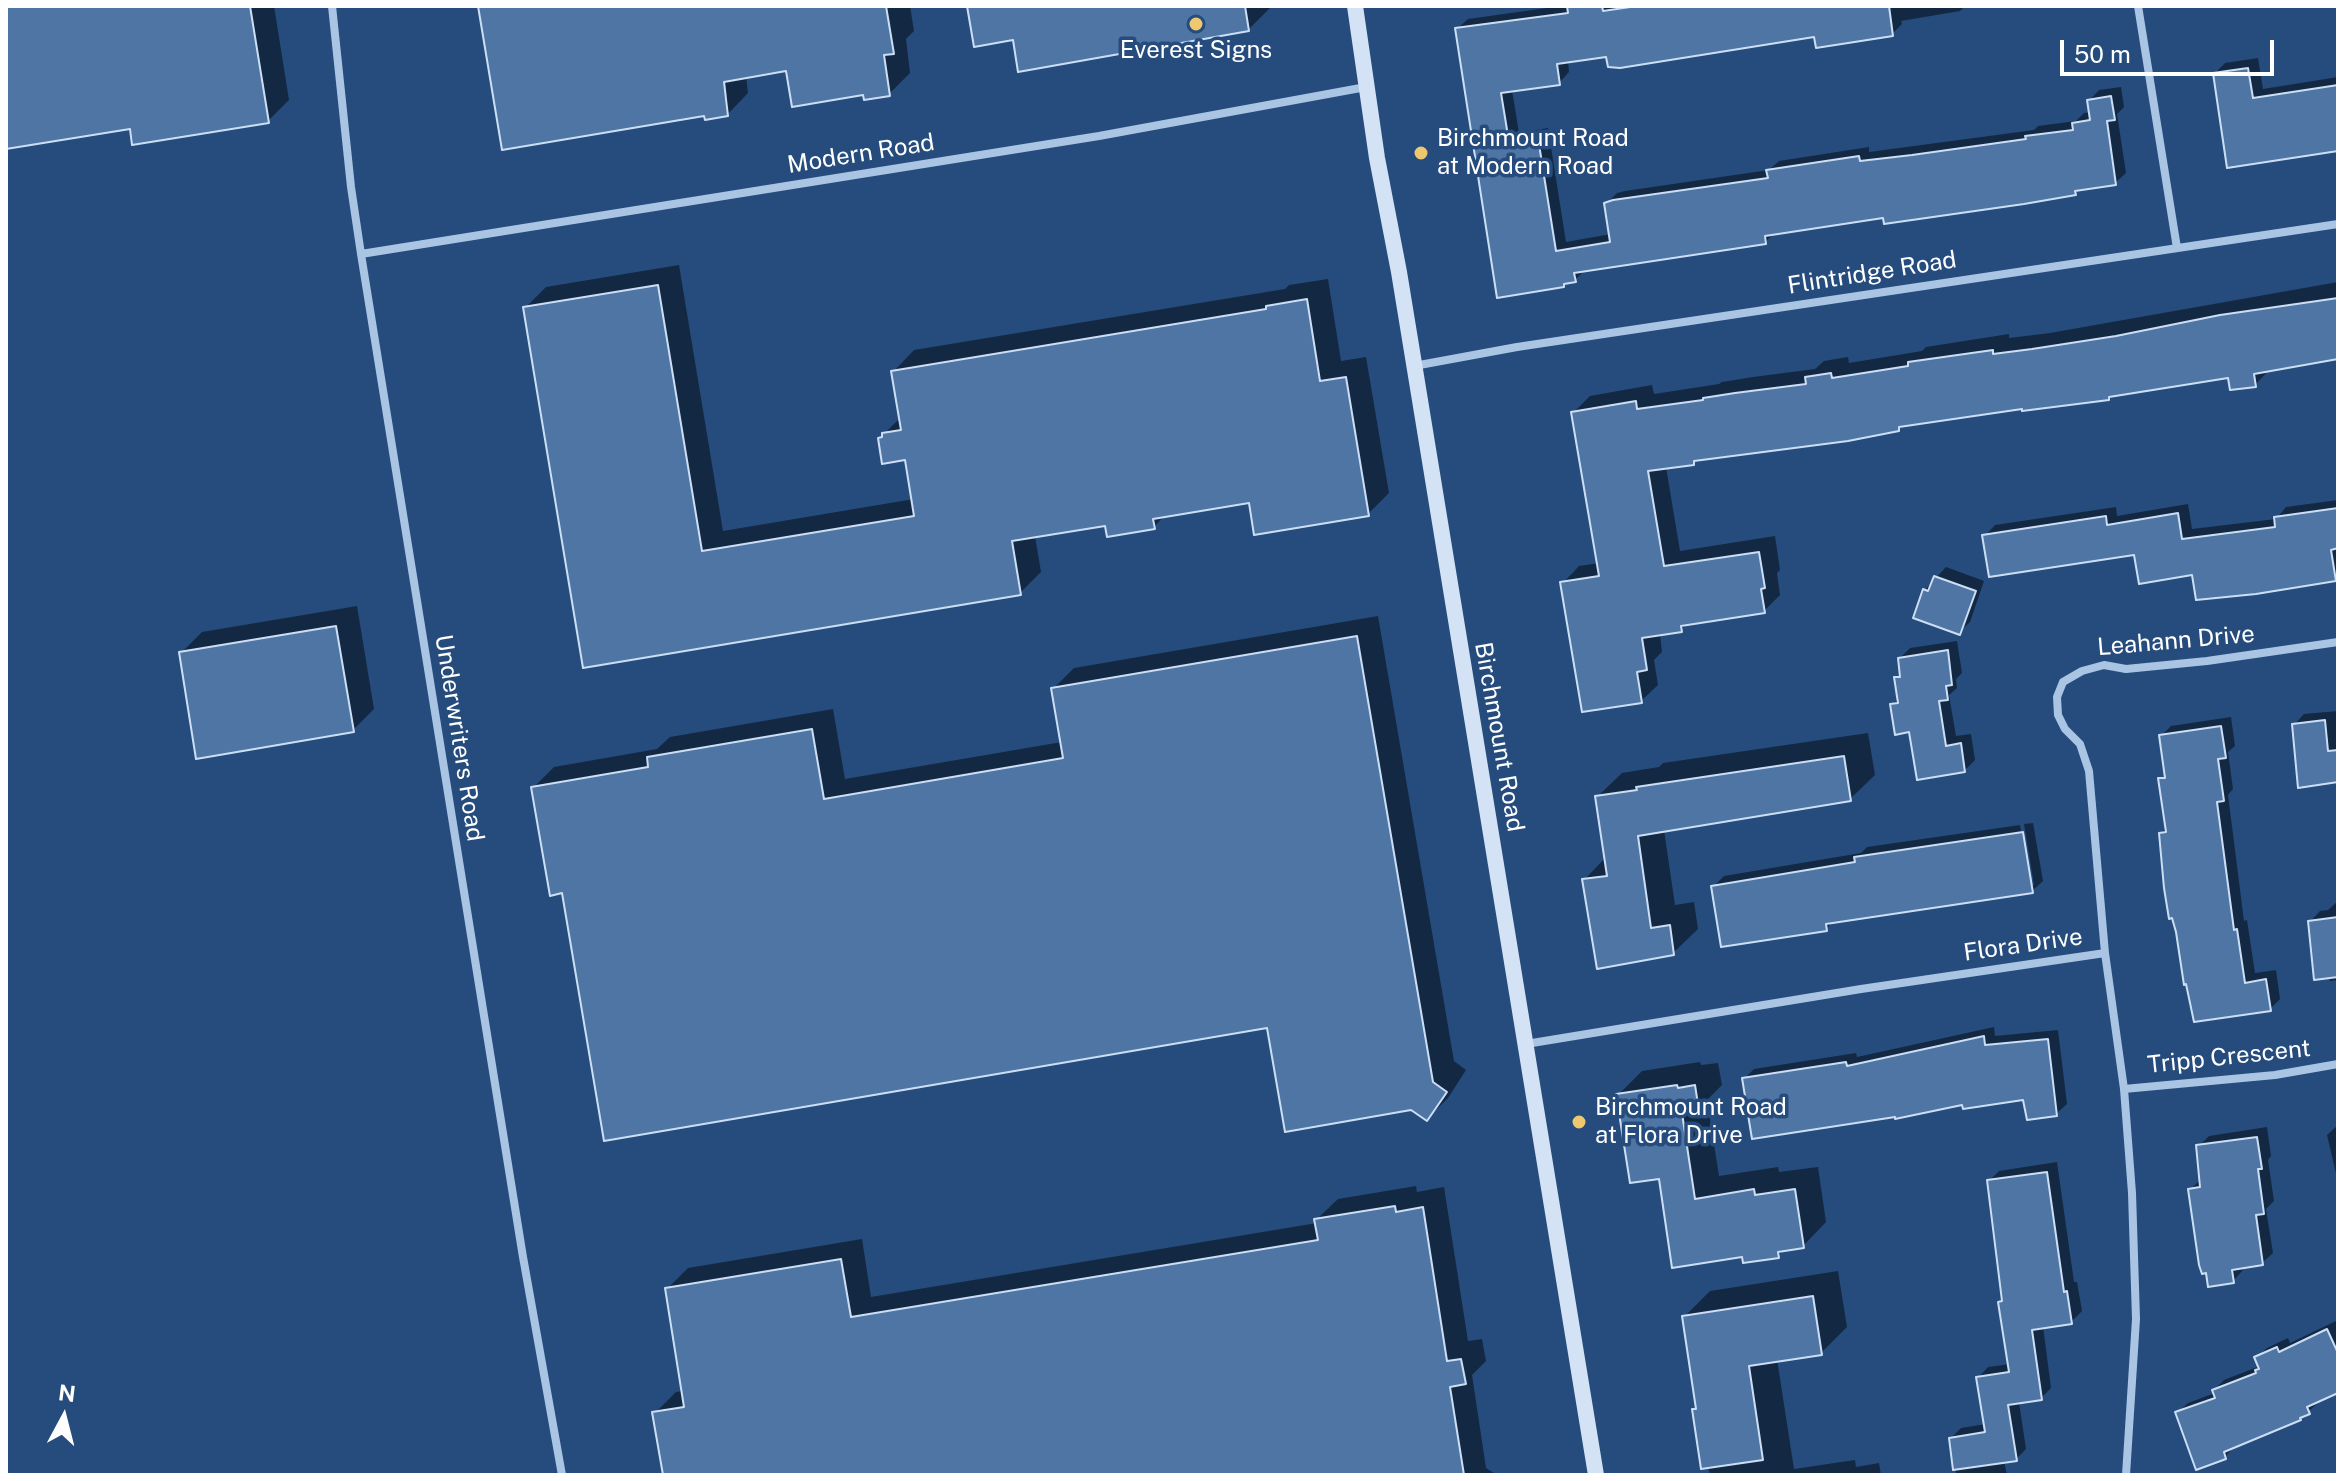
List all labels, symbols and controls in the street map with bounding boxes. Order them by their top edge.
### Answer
marker: Everest Signs [1187,15,1205,33]
scale bar [2064,24,2278,74]
place label: Everest Signs [1120,37,1272,65]
text: 50 m [2074,40,2131,68]
place label: Birchmount Road at Modern Road [1437,125,1629,181]
street label: Modern Road [785,128,937,180]
marker: Birchmount Road at Modern Road [1412,144,1430,162]
street label: Flintridge Road [1786,245,1958,301]
street label: Leahann Drive [2096,620,2256,662]
street label: Underwriters Road [428,633,490,843]
street label: Birchmount Road [1468,640,1530,834]
street label: Flora Drive [1962,922,2084,968]
street label: Tripp Crescent [2146,1034,2312,1080]
place label: Birchmount Road at Flora Drive [1595,1094,1787,1150]
marker: Birchmount Road at Flora Drive [1570,1113,1588,1131]
north arrow [24,1377,104,1457]
text: N [57,1379,77,1407]

